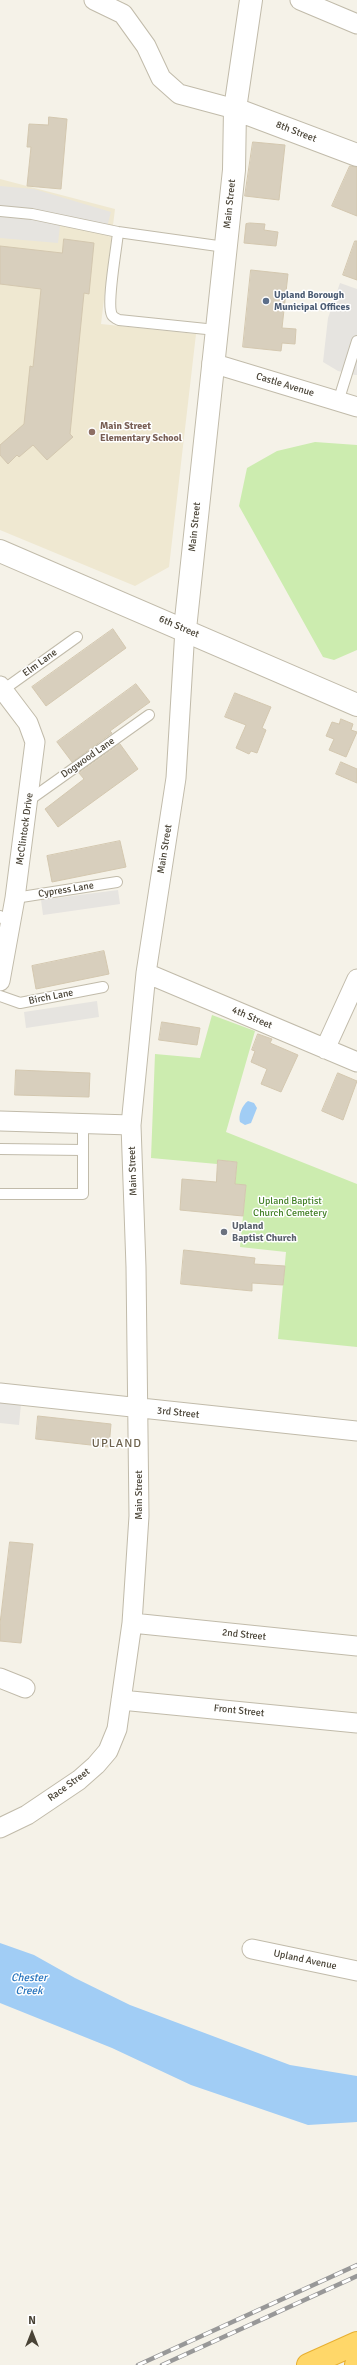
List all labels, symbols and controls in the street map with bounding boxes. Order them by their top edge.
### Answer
street label: 8th Street [274,119,318,145]
street label: Main Street [221,179,239,229]
place label: Upland Borough Municipal Offices [274,289,350,312]
marker: Upland Borough Municipal Offices [261,296,271,306]
street label: Castle Avenue [254,370,316,400]
place label: Main Street Elementary School [100,420,182,444]
marker: Main Street Elementary School [87,427,97,437]
street label: Main Street [186,502,204,552]
street label: 6th Street [157,613,201,641]
street label: Elm Lane [21,647,59,679]
street label: Dogwood Lane [59,735,117,781]
street label: McClintock Drive [14,792,36,866]
street label: Main Street [155,824,175,874]
street label: Cypress Lane [37,880,95,900]
street label: Birch Lane [28,987,74,1007]
street label: 4th Street [230,1004,274,1032]
street label: Main Street [126,1146,140,1196]
park label: Upland Baptist Church Cemetery [253,1195,327,1218]
place label: Upland Baptist Church [232,1220,297,1244]
marker: Upland Baptist Church [219,1227,229,1237]
street label: 3rd Street [156,1405,200,1421]
district label: UPLAND [92,1437,142,1451]
street label: Main Street [133,1470,145,1520]
street label: 2nd Street [221,1627,267,1643]
street label: Front Street [213,1702,265,1720]
street label: Race Street [46,1766,92,1804]
street label: Upland Avenue [272,1947,338,1973]
water label: Chester Creek [11,1971,47,1997]
north arrow [12,2313,52,2353]
text: N [28,2314,36,2327]

